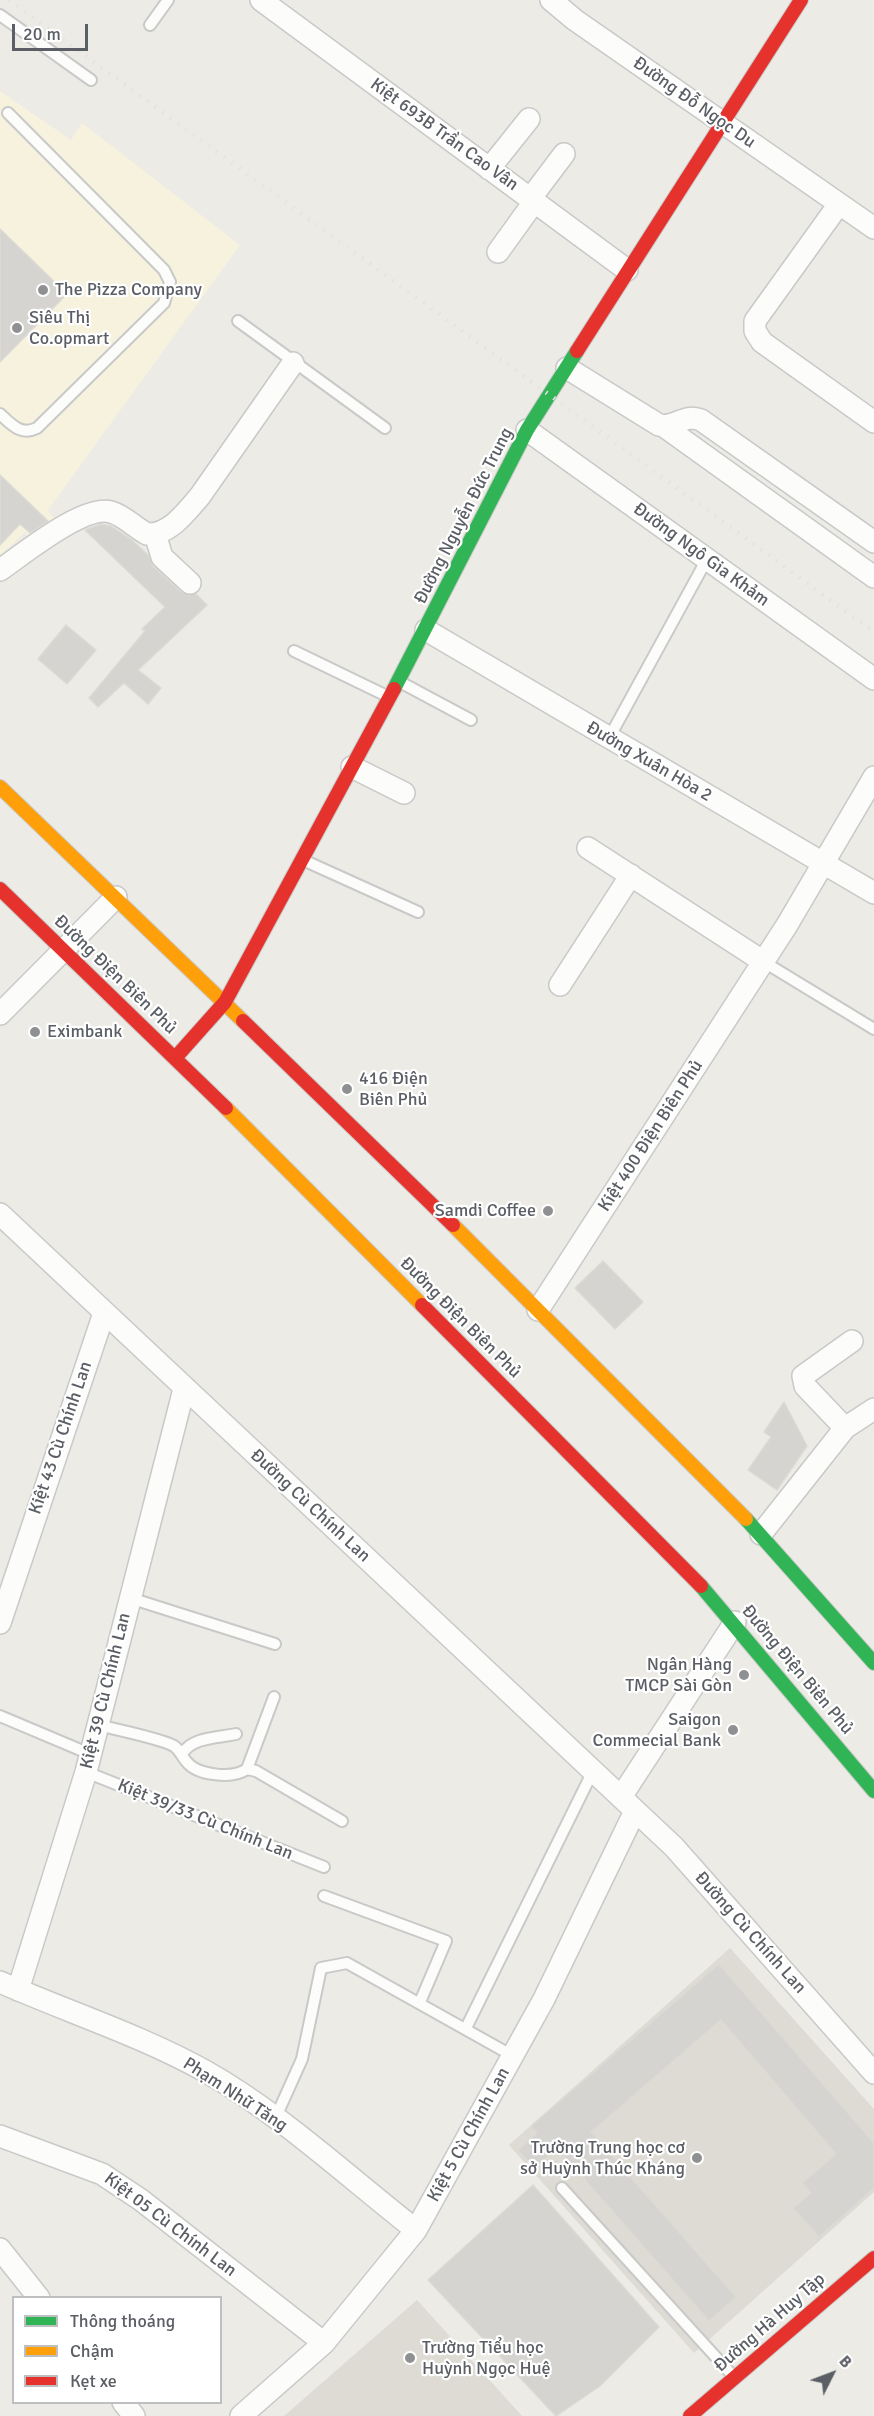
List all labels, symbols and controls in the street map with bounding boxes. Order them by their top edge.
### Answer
scale bar [15,12,92,50]
text: 20 m [23,23,61,45]
street label: Đường Đỗ Ngọc Du [628,53,760,153]
street label: Kiệt 693B Trần Cao Vân [366,74,522,196]
place label: The Pizza Company [55,279,202,301]
marker: The Pizza Company [36,283,50,297]
place label: Siêu Thị Co.opmart [29,307,109,350]
marker: Siêu Thị Co.opmart [10,321,24,335]
street label: Đường Nguyễn Đức Trung [410,424,518,608]
street label: Đường Ngô Gia Khảm [629,498,773,612]
street label: Đường Xuân Hòa 2 [582,717,716,807]
street label: Đường Điện Biên Phủ [49,911,181,1039]
place label: Eximbank [47,1021,122,1043]
marker: Eximbank [28,1025,42,1039]
street label: Kiệt 400 Điện Biên Phủ [594,1056,708,1216]
place label: 416 Điện Biên Phủ [359,1068,428,1110]
marker: 416 Điện Biên Phủ [340,1082,354,1096]
place label: Samdi Coffee [435,1200,536,1222]
marker: Samdi Coffee [541,1204,555,1218]
street label: Đường Điện Biên Phủ [395,1253,525,1383]
street label: Kiệt 43 Cù Chính Lan [25,1359,97,1517]
street label: Đường Cù Chính Lan [245,1445,375,1567]
street label: Đường Điện Biên Phủ [736,1601,858,1739]
street label: Kiệt 39 Cù Chính Lan [76,1611,136,1771]
place label: Ngân Hàng TMCP Sài Gòn [625,1654,732,1696]
marker: Ngân Hàng TMCP Sài Gòn [737,1668,751,1682]
place label: Saigon Commecial Bank [592,1709,721,1752]
marker: Saigon Commecial Bank [726,1723,740,1737]
street label: Kiệt 39/33 Cù Chính Lan [114,1775,296,1865]
street label: Đường Cù Chính Lan [690,1868,810,1998]
street label: Phạm Nhữ Tăng [179,2053,291,2137]
street label: Kiệt 5 Cù Chính Lan [423,2064,515,2206]
place label: Trường Trung học cơ sở Huỳnh Thúc Kháng [520,2137,685,2180]
marker: Trường Trung học cơ sở Huỳnh Thúc Kháng [690,2151,704,2165]
street label: Kiệt 05 Cù Chính Lan [100,2168,240,2282]
street label: Đường Hà Huy Tập [710,2269,830,2377]
legend [12,2296,222,2404]
text: Thông thoáng [70,2310,175,2332]
place label: Trường Tiểu học Huỳnh Ngọc Huệ [422,2337,550,2380]
text: Chậm [70,2340,114,2362]
north arrow [802,2344,862,2404]
marker: Trường Tiểu học Huỳnh Ngọc Huệ [403,2351,417,2365]
text: B [835,2352,856,2372]
text: Kẹt xe [70,2370,117,2392]

